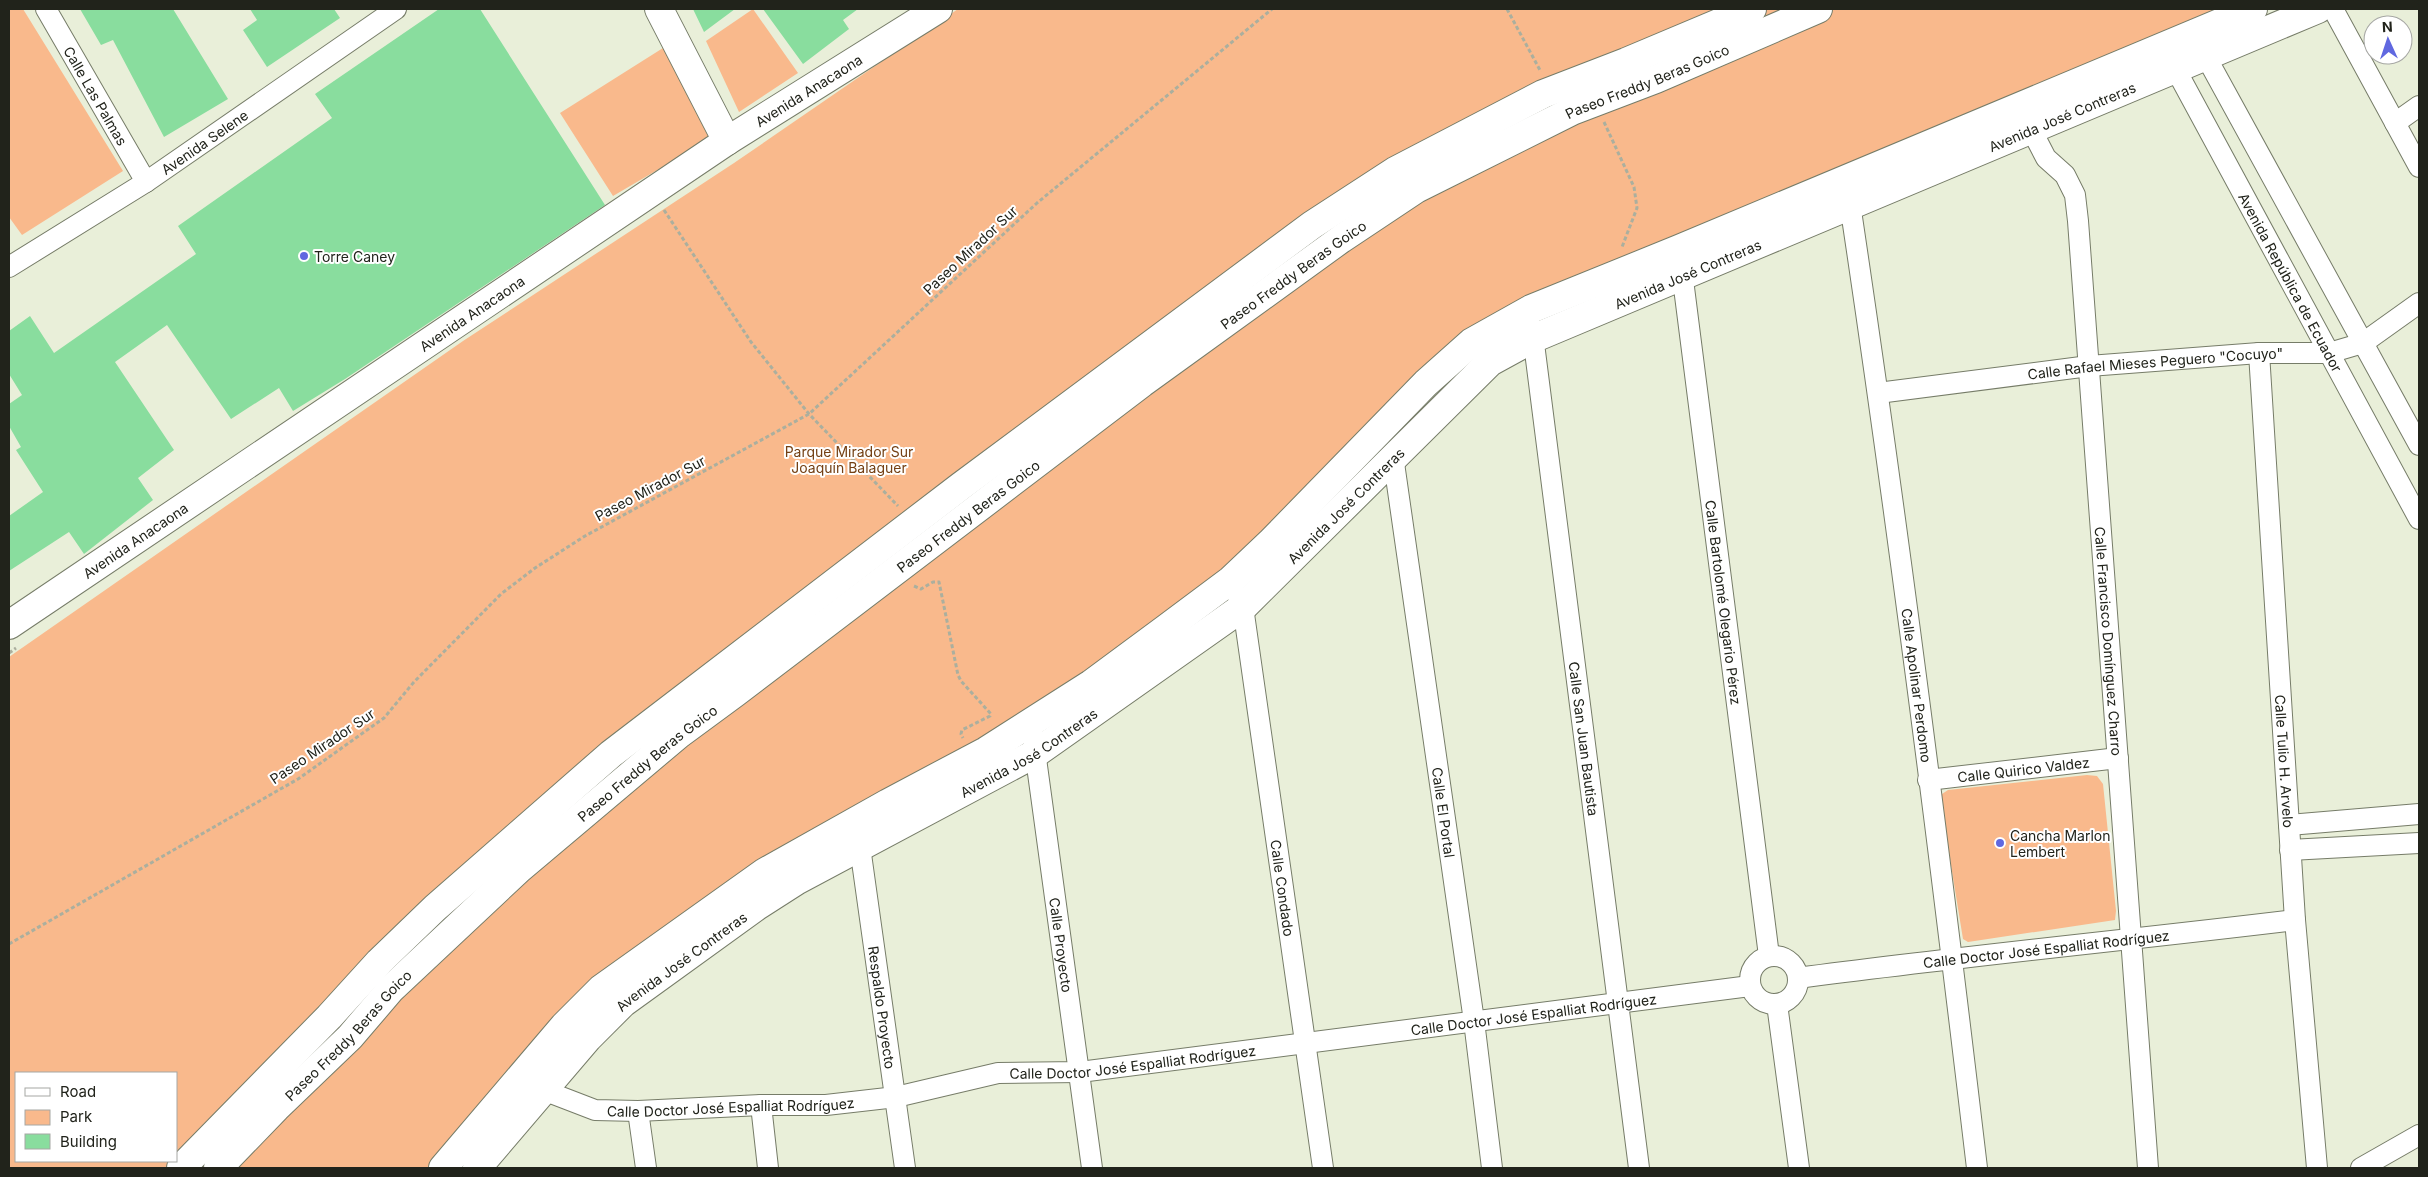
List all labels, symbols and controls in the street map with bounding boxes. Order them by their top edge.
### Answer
north arrow [2363,15,2413,65]
text: N [2382,18,2393,35]
street label: Paseo Freddy Beras Goico [1562,40,1732,122]
street label: Calle Las Palmas [61,43,131,148]
street label: Avenida Anacaona [752,50,865,130]
street label: Avenida José Contreras [1986,78,2138,155]
street label: Avenida Selene [158,106,251,178]
street label: Avenida República de Ecuador [2235,190,2346,375]
street label: Paseo Mirador Sur [919,202,1021,298]
street label: Paseo Freddy Beras Goico [1217,216,1369,332]
street label: Avenida José Contreras [1612,235,1764,312]
place label: Torre Caney [314,248,395,265]
marker: Torre Caney [298,250,310,262]
street label: Avenida Anacaona [416,272,527,355]
street label: Calle Rafael Mieses Peguero "Cocuyo" [2026,344,2283,382]
park label: Parque Mirador Sur Joaquín Balaguer [785,443,913,476]
street label: Avenida José Contreras [1284,444,1408,567]
street label: Paseo Mirador Sur [592,452,708,524]
street label: Paseo Freddy Beras Goico [893,456,1043,576]
street label: Avenida Anacaona [79,499,191,581]
street label: Calle Bartolomé Olegario Pérez [1703,499,1745,706]
street label: Calle Francisco Domínguez Charro [2092,526,2126,756]
street label: Calle Apolinar Perdomo [1899,607,1936,764]
street label: Calle San Juan Bautista [1566,660,1603,817]
street label: Calle Tulio H. Arvelo [2272,694,2298,828]
street label: Paseo Freddy Beras Goico [574,701,720,825]
street label: Avenida José Contreras [957,704,1100,801]
street label: Paseo Mirador Sur [266,705,378,787]
street label: Calle Quirico Valdez [1956,753,2090,785]
street label: Calle El Portal [1429,766,1459,859]
place label: Cancha Marlon Lembert [2010,827,2111,860]
marker: Cancha Marlon Lembert [1994,837,2006,849]
street label: Calle Condado [1268,839,1298,937]
street label: Calle Proyecto [1047,896,1076,994]
street label: Avenida José Contreras [612,908,750,1014]
street label: Calle Doctor José Espalliat Rodríguez [1922,926,2170,971]
street label: Respaldo Proyecto [865,945,900,1070]
street label: Paseo Freddy Beras Goico [281,966,415,1104]
street label: Calle Doctor José Espalliat Rodríguez [1410,990,1657,1038]
street label: Calle Doctor José Espalliat Rodríguez [1009,1041,1257,1081]
legend [15,1072,178,1162]
text: Road [60,1082,96,1101]
street label: Calle Doctor José Espalliat Rodríguez [607,1093,855,1120]
text: Park [60,1107,93,1126]
text: Building [60,1132,117,1151]

